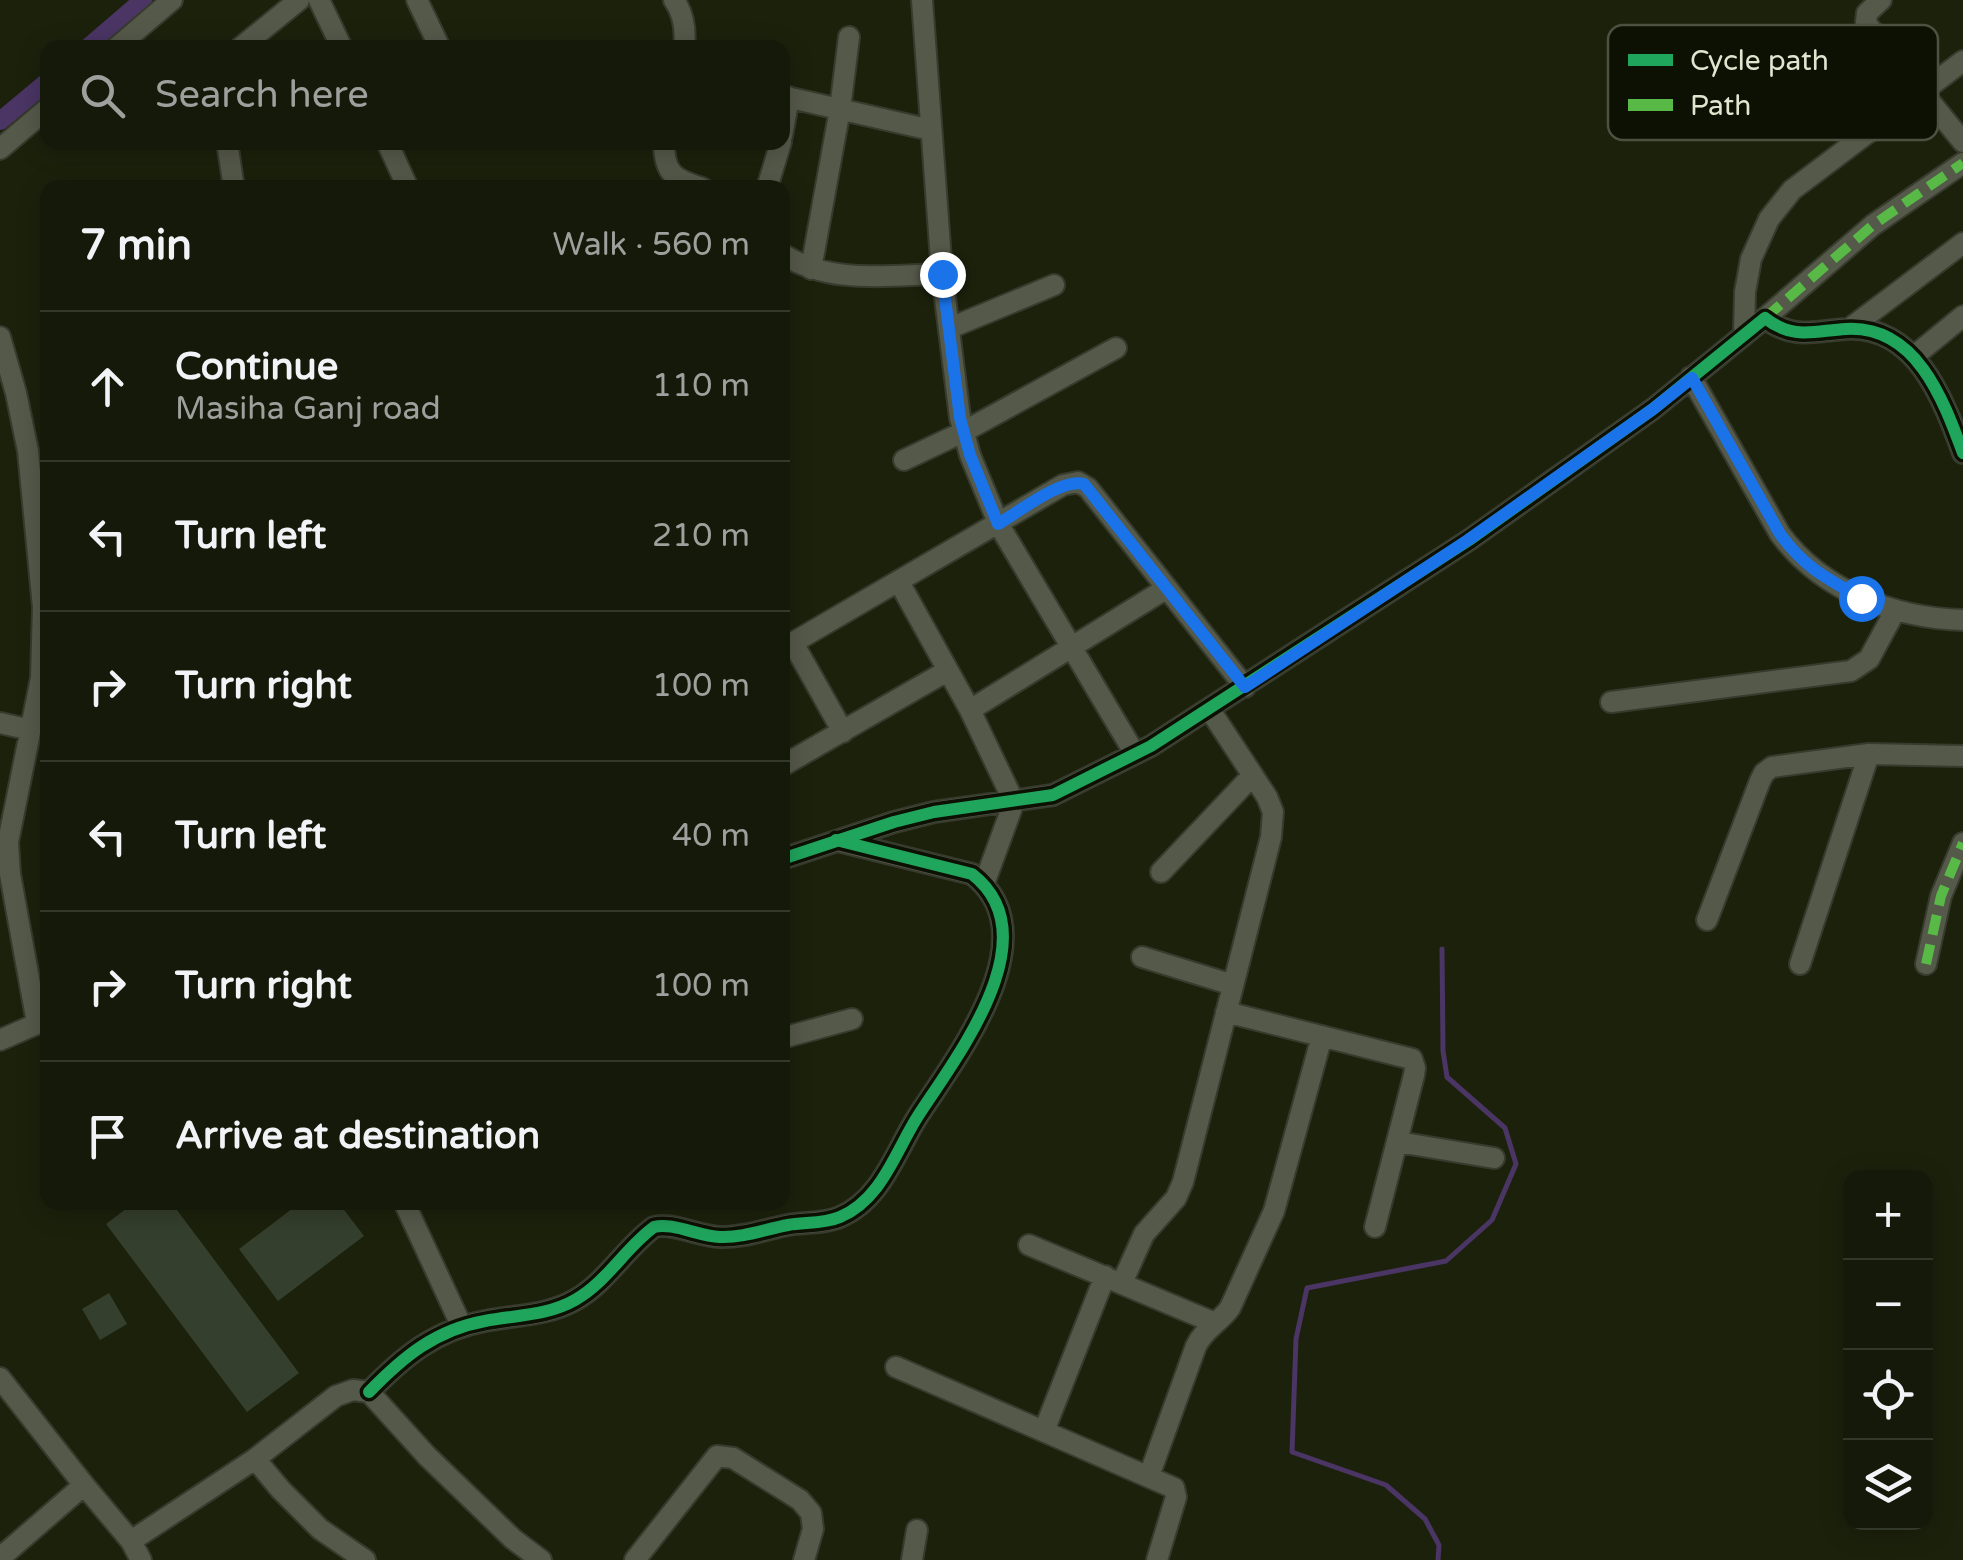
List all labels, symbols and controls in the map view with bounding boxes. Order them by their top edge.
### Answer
legend [1608,25,1938,140]
search box [40,40,790,150]
text: Cycle path [1690,44,1829,78]
icon: search [75,68,130,123]
text: Search here [155,72,369,118]
text: Path [1690,89,1751,123]
text: 7 min [80,220,192,271]
text: Walk · 560 m [553,226,750,264]
route end [920,252,966,298]
text: Continue [175,344,338,390]
icon: ahead [80,359,135,414]
text: 110 m [652,367,750,405]
text: Masiha Ganj road [175,390,441,428]
icon: left [80,509,135,564]
text: Turn left [175,513,326,559]
text: 210 m [652,517,750,555]
route start [1839,576,1885,622]
icon: right [80,659,135,714]
text: Turn right [175,663,352,709]
text: 100 m [652,667,750,705]
icon: left [80,809,135,864]
text: Turn left [175,813,326,859]
text: 40 m [672,817,750,855]
icon: right [80,959,135,1014]
text: Turn right [175,963,352,1009]
text: 100 m [652,967,750,1005]
icon: arrive [80,1109,135,1164]
text: Arrive at destination [175,1113,540,1159]
map controls [1843,1170,1933,1530]
button: + [1843,1170,1933,1260]
button: − [1843,1260,1933,1350]
button: locate [1843,1350,1933,1440]
button: layers [1843,1440,1933,1530]

